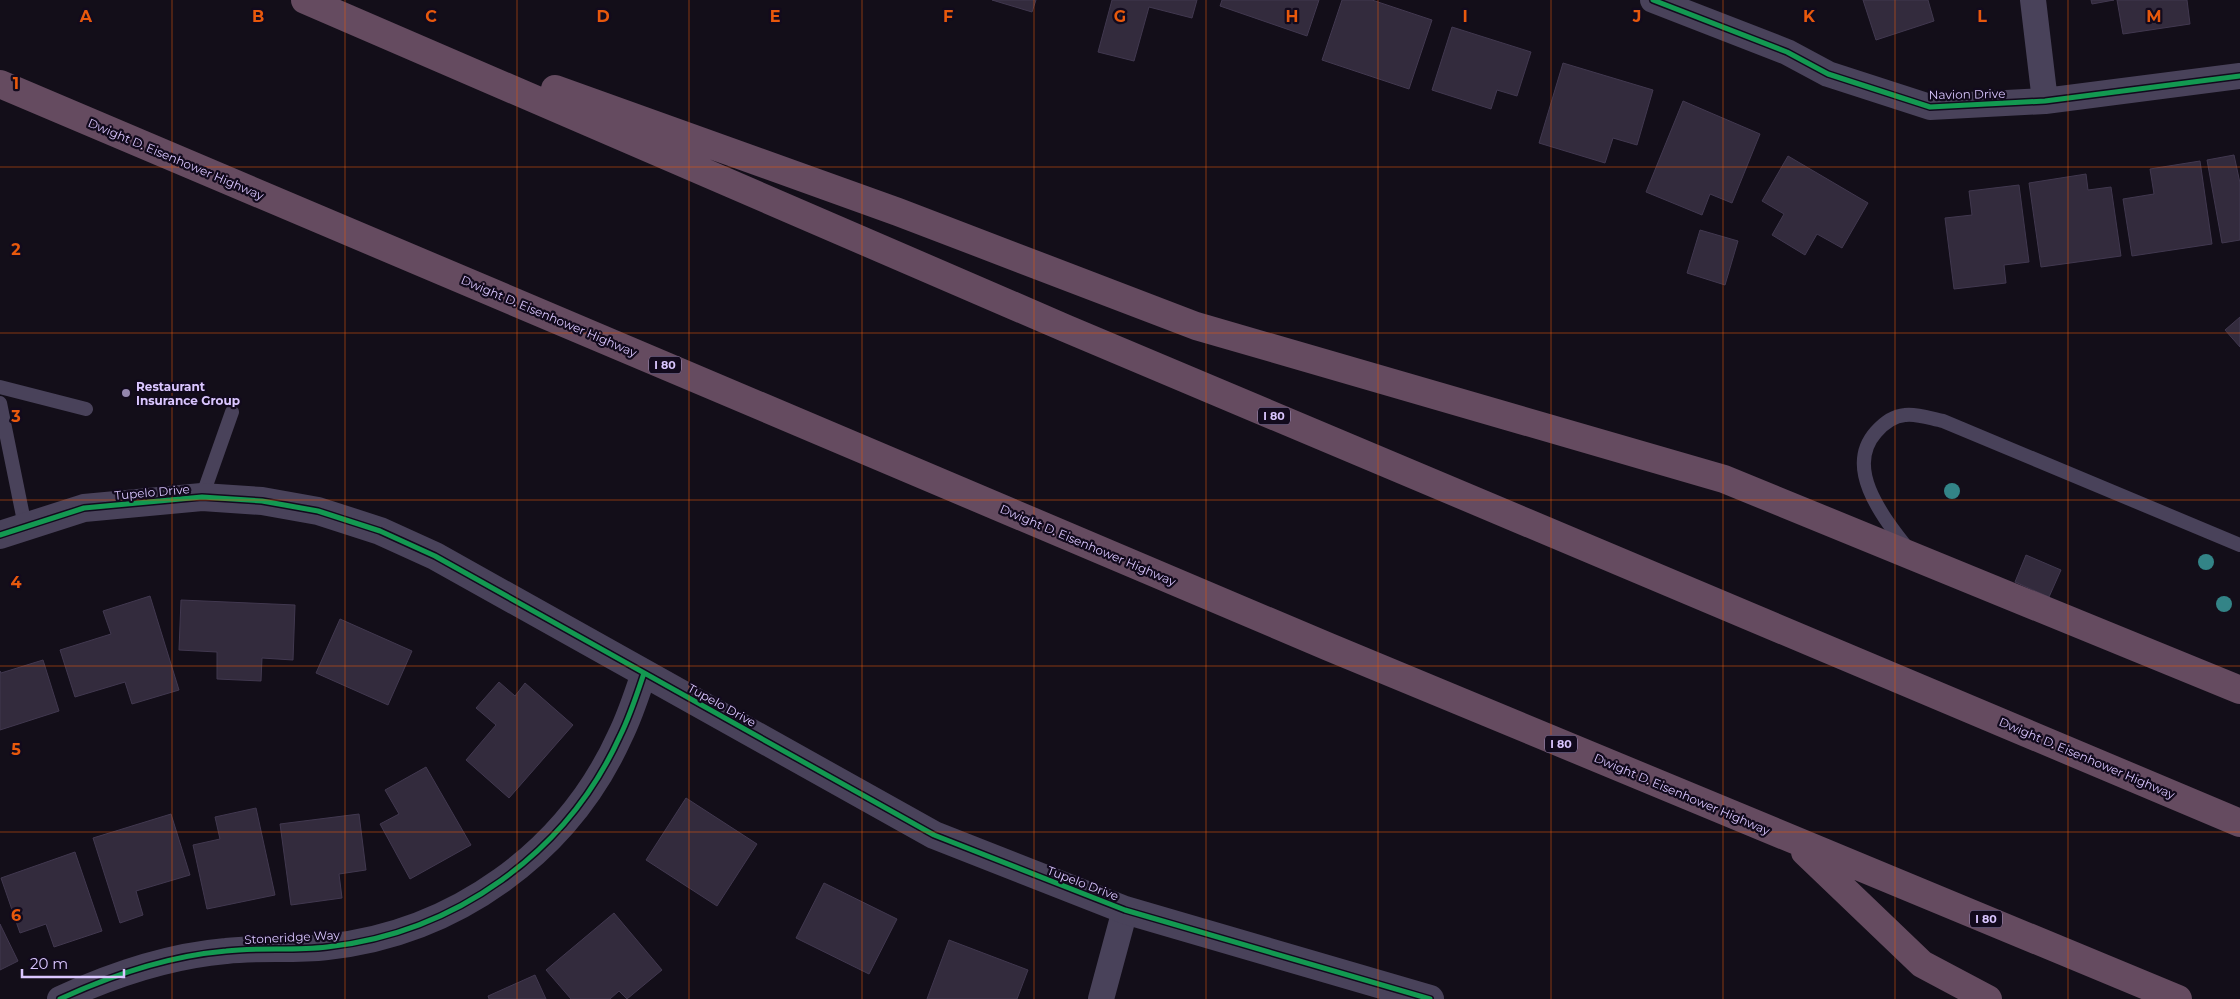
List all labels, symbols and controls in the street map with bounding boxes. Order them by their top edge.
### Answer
text: A [79,7,93,26]
text: B [252,7,264,26]
text: C [425,7,437,26]
text: D [596,7,610,26]
text: E [770,7,780,26]
text: F [943,7,953,26]
text: G [1114,7,1126,26]
text: H [1286,7,1298,26]
text: I [1462,7,1468,26]
text: J [1632,7,1641,26]
text: K [1803,7,1816,26]
text: L [1977,7,1987,26]
text: M [2146,7,2162,26]
text: 1 [13,74,19,93]
street label: Navion Drive [1929,86,2005,102]
street label: Dwight D. Eisenhower Highway [86,115,267,203]
text: 2 [11,240,21,259]
street label: Dwight D. Eisenhower Highway [459,272,640,360]
road number: I 80 [649,356,681,374]
place label: Restaurant Insurance Group [136,379,240,408]
marker: Restaurant Insurance Group [120,387,132,399]
text: 3 [10,407,21,426]
road number: I 80 [1258,408,1290,424]
street label: Tupelo Drive [114,481,190,503]
street label: Dwight D. Eisenhower Highway [998,501,1179,589]
text: 4 [10,573,22,592]
street label: Tupelo Drive [685,680,759,730]
street label: Dwight D. Eisenhower Highway [1997,714,2178,802]
road number: I 80 [1545,736,1577,752]
text: 5 [11,740,21,759]
street label: Dwight D. Eisenhower Highway [1592,750,1773,838]
street label: Tupelo Drive [1045,862,1121,904]
text: 6 [11,906,21,925]
road number: I 80 [1970,911,2002,928]
street label: Stoneridge Way [244,927,341,947]
scale bar [22,946,125,978]
text: 20 m [30,954,68,973]

